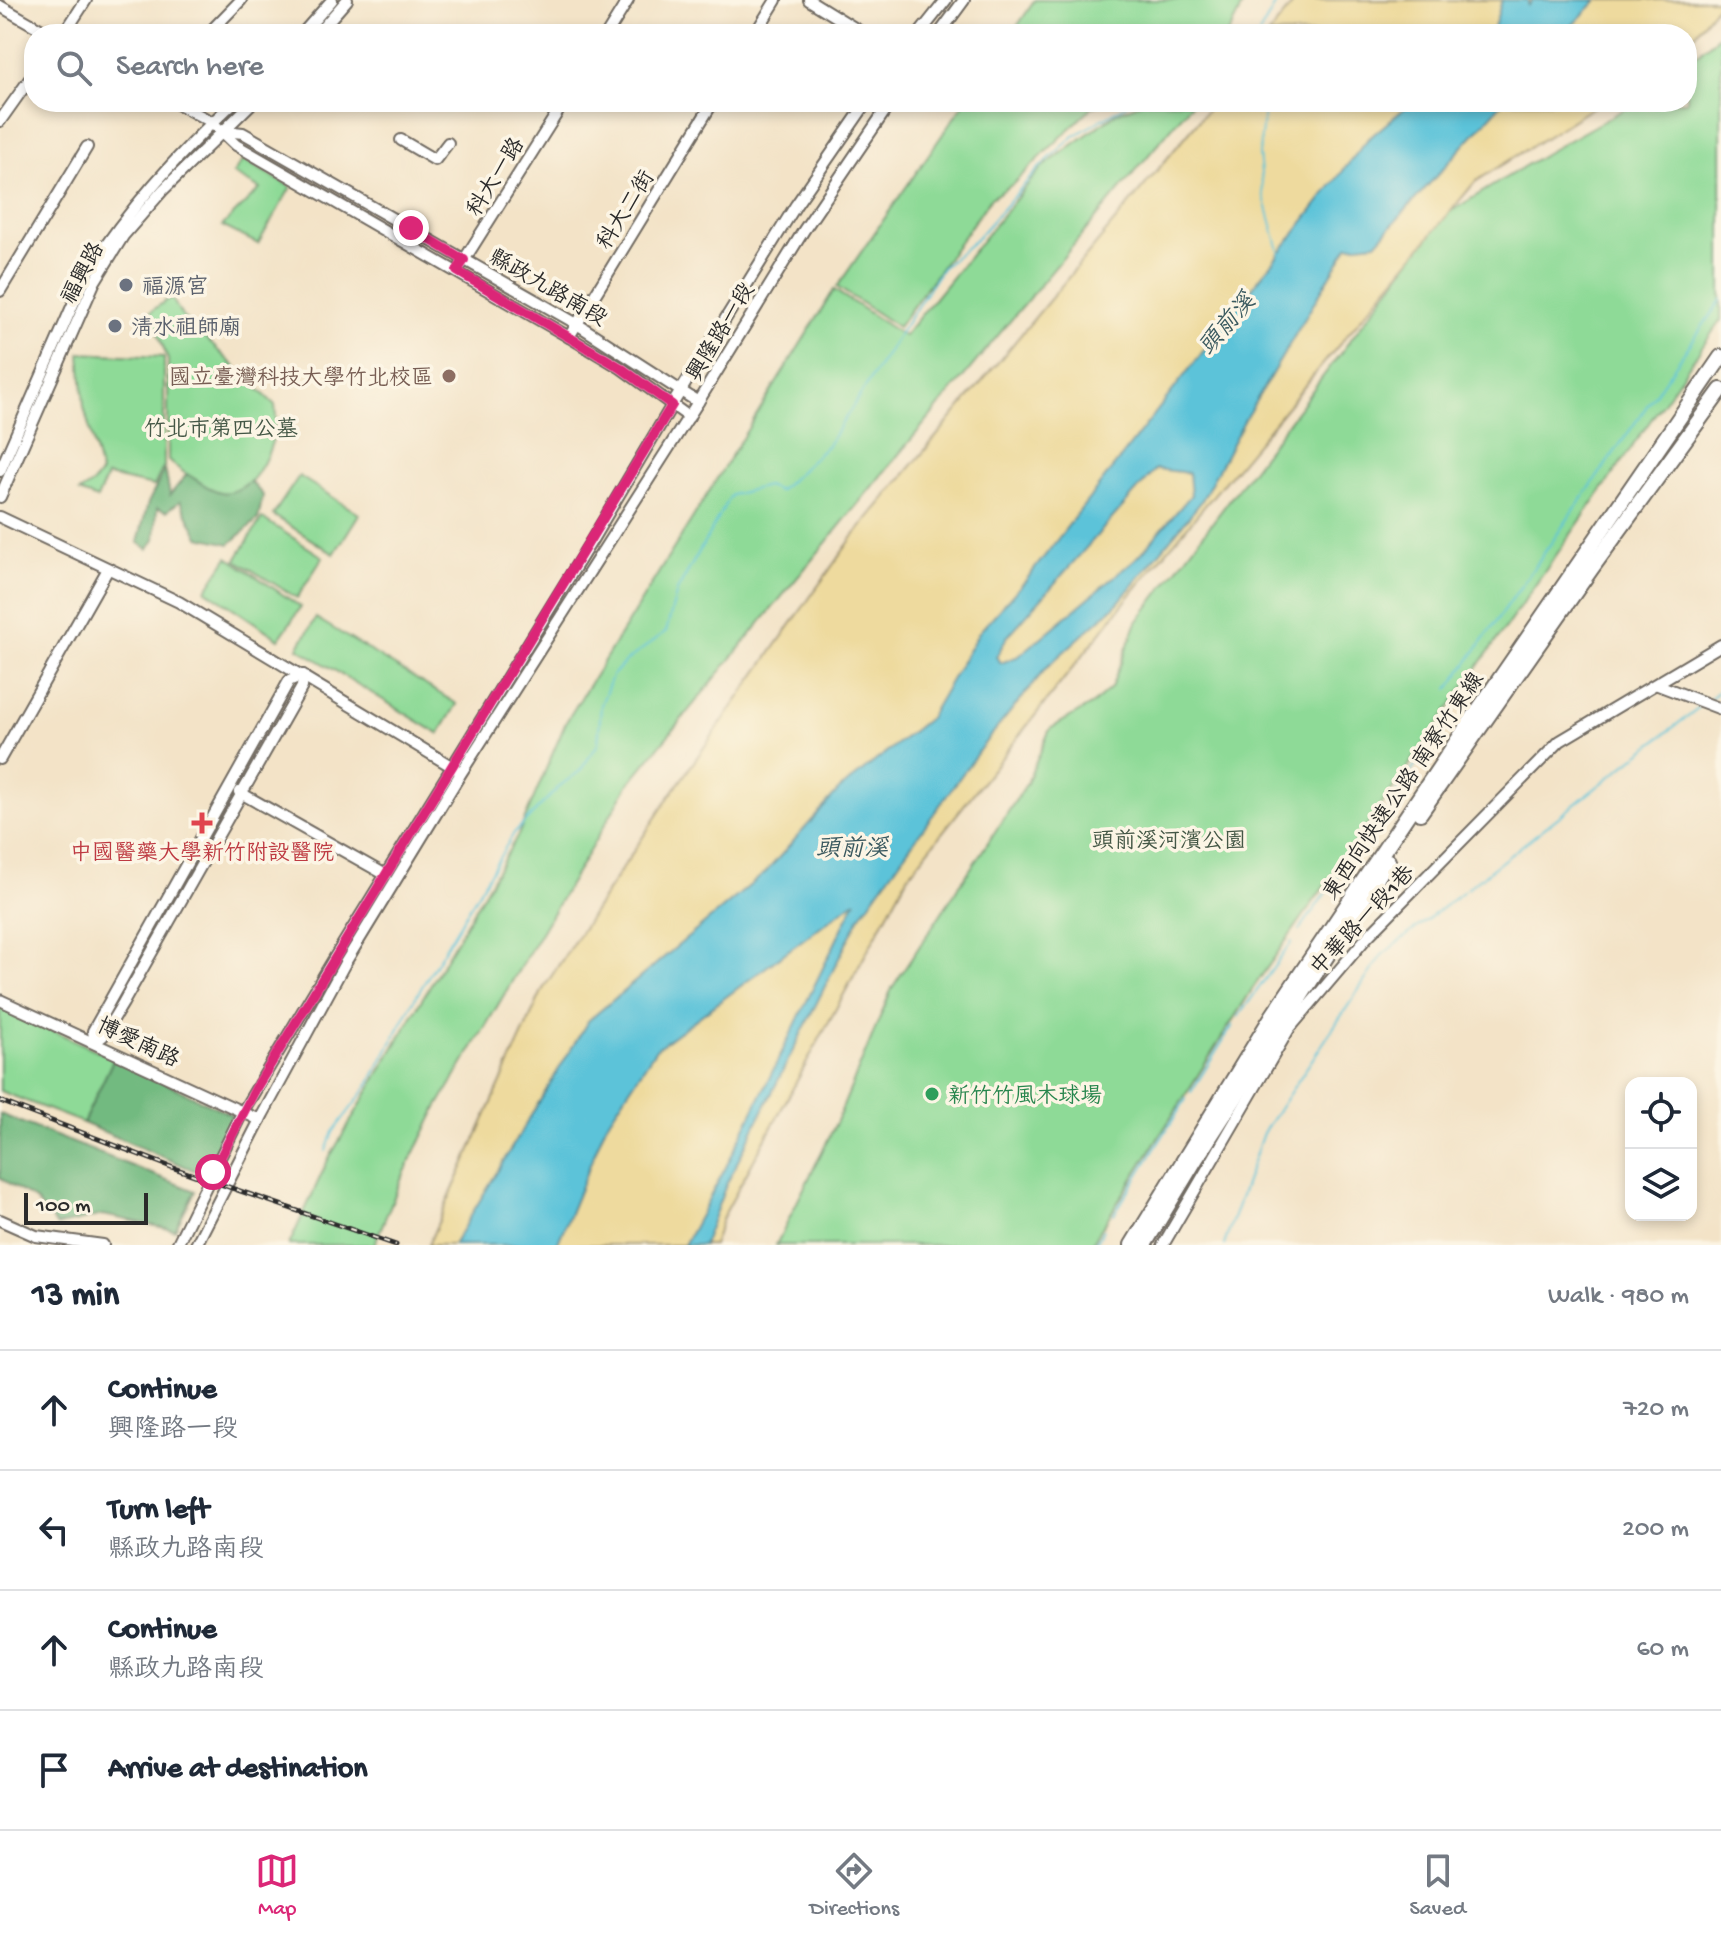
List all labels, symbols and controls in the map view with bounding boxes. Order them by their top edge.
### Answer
search box [24,24,1697,112]
icon: search [52,46,96,90]
text: Search here [116,51,264,86]
street label: 科大一路 [461,133,532,222]
street label: 科大二街 [592,166,662,255]
route end [393,210,429,246]
street label: 福興路 [56,238,112,309]
street label: 縣政九路南段 [483,243,612,334]
place label: 福源宮 [142,274,208,302]
marker: 福源宮 [117,276,135,294]
street label: 興隆路一段 [681,278,762,387]
water label: 頭前溪 [1193,286,1265,362]
place label: 清水祖師廟 [131,315,241,343]
marker: 清水祖師廟 [106,317,124,335]
place label: 國立臺灣科技大學竹北校區 [169,366,433,393]
marker: 國立臺灣科技大學竹北校區 [440,367,458,385]
park label: 竹北市第四公墓 [144,416,298,444]
street label: 東西向快速公路 南寮竹東線 [1318,667,1491,906]
marker: 中國醫藥大學新竹附設醫院 [191,812,213,834]
park label: 頭前溪河濱公園 [1092,828,1246,856]
water label: 頭前溪 [816,835,890,865]
place label: 中國醫藥大學新竹附設醫院 [70,840,334,868]
street label: 中華路一段1巷 [1305,860,1421,982]
street label: 博愛南路 [92,1012,184,1075]
map controls [1625,1077,1697,1221]
button: locate [1625,1077,1697,1149]
place label: 新竹竹風木球場 [948,1083,1102,1111]
marker: 新竹竹風木球場 [923,1085,941,1103]
button: layers [1625,1149,1697,1221]
route start [195,1154,231,1190]
scale bar [24,1189,148,1225]
text: 100 m [36,1194,91,1220]
text: 13 min [32,1277,119,1317]
text: Walk · 980 m [1548,1282,1689,1313]
text: Continue [108,1374,217,1409]
icon: ahead [32,1388,76,1432]
text: 720 m [1623,1395,1689,1426]
text: 興隆路一段 [108,1416,238,1447]
text: Turn left [108,1494,209,1529]
icon: left [32,1508,76,1552]
text: 200 m [1622,1515,1689,1546]
text: 縣政九路南段 [108,1536,264,1567]
text: Continue [108,1614,217,1649]
icon: ahead [32,1628,76,1672]
text: 60 m [1636,1635,1689,1666]
text: 縣政九路南段 [108,1656,264,1687]
icon: arrive [32,1748,76,1792]
text: Arrive at destination [108,1753,368,1788]
tab: Map [255,1849,299,1923]
tab: Directions [810,1849,899,1923]
tab: Saved [1409,1849,1466,1923]

